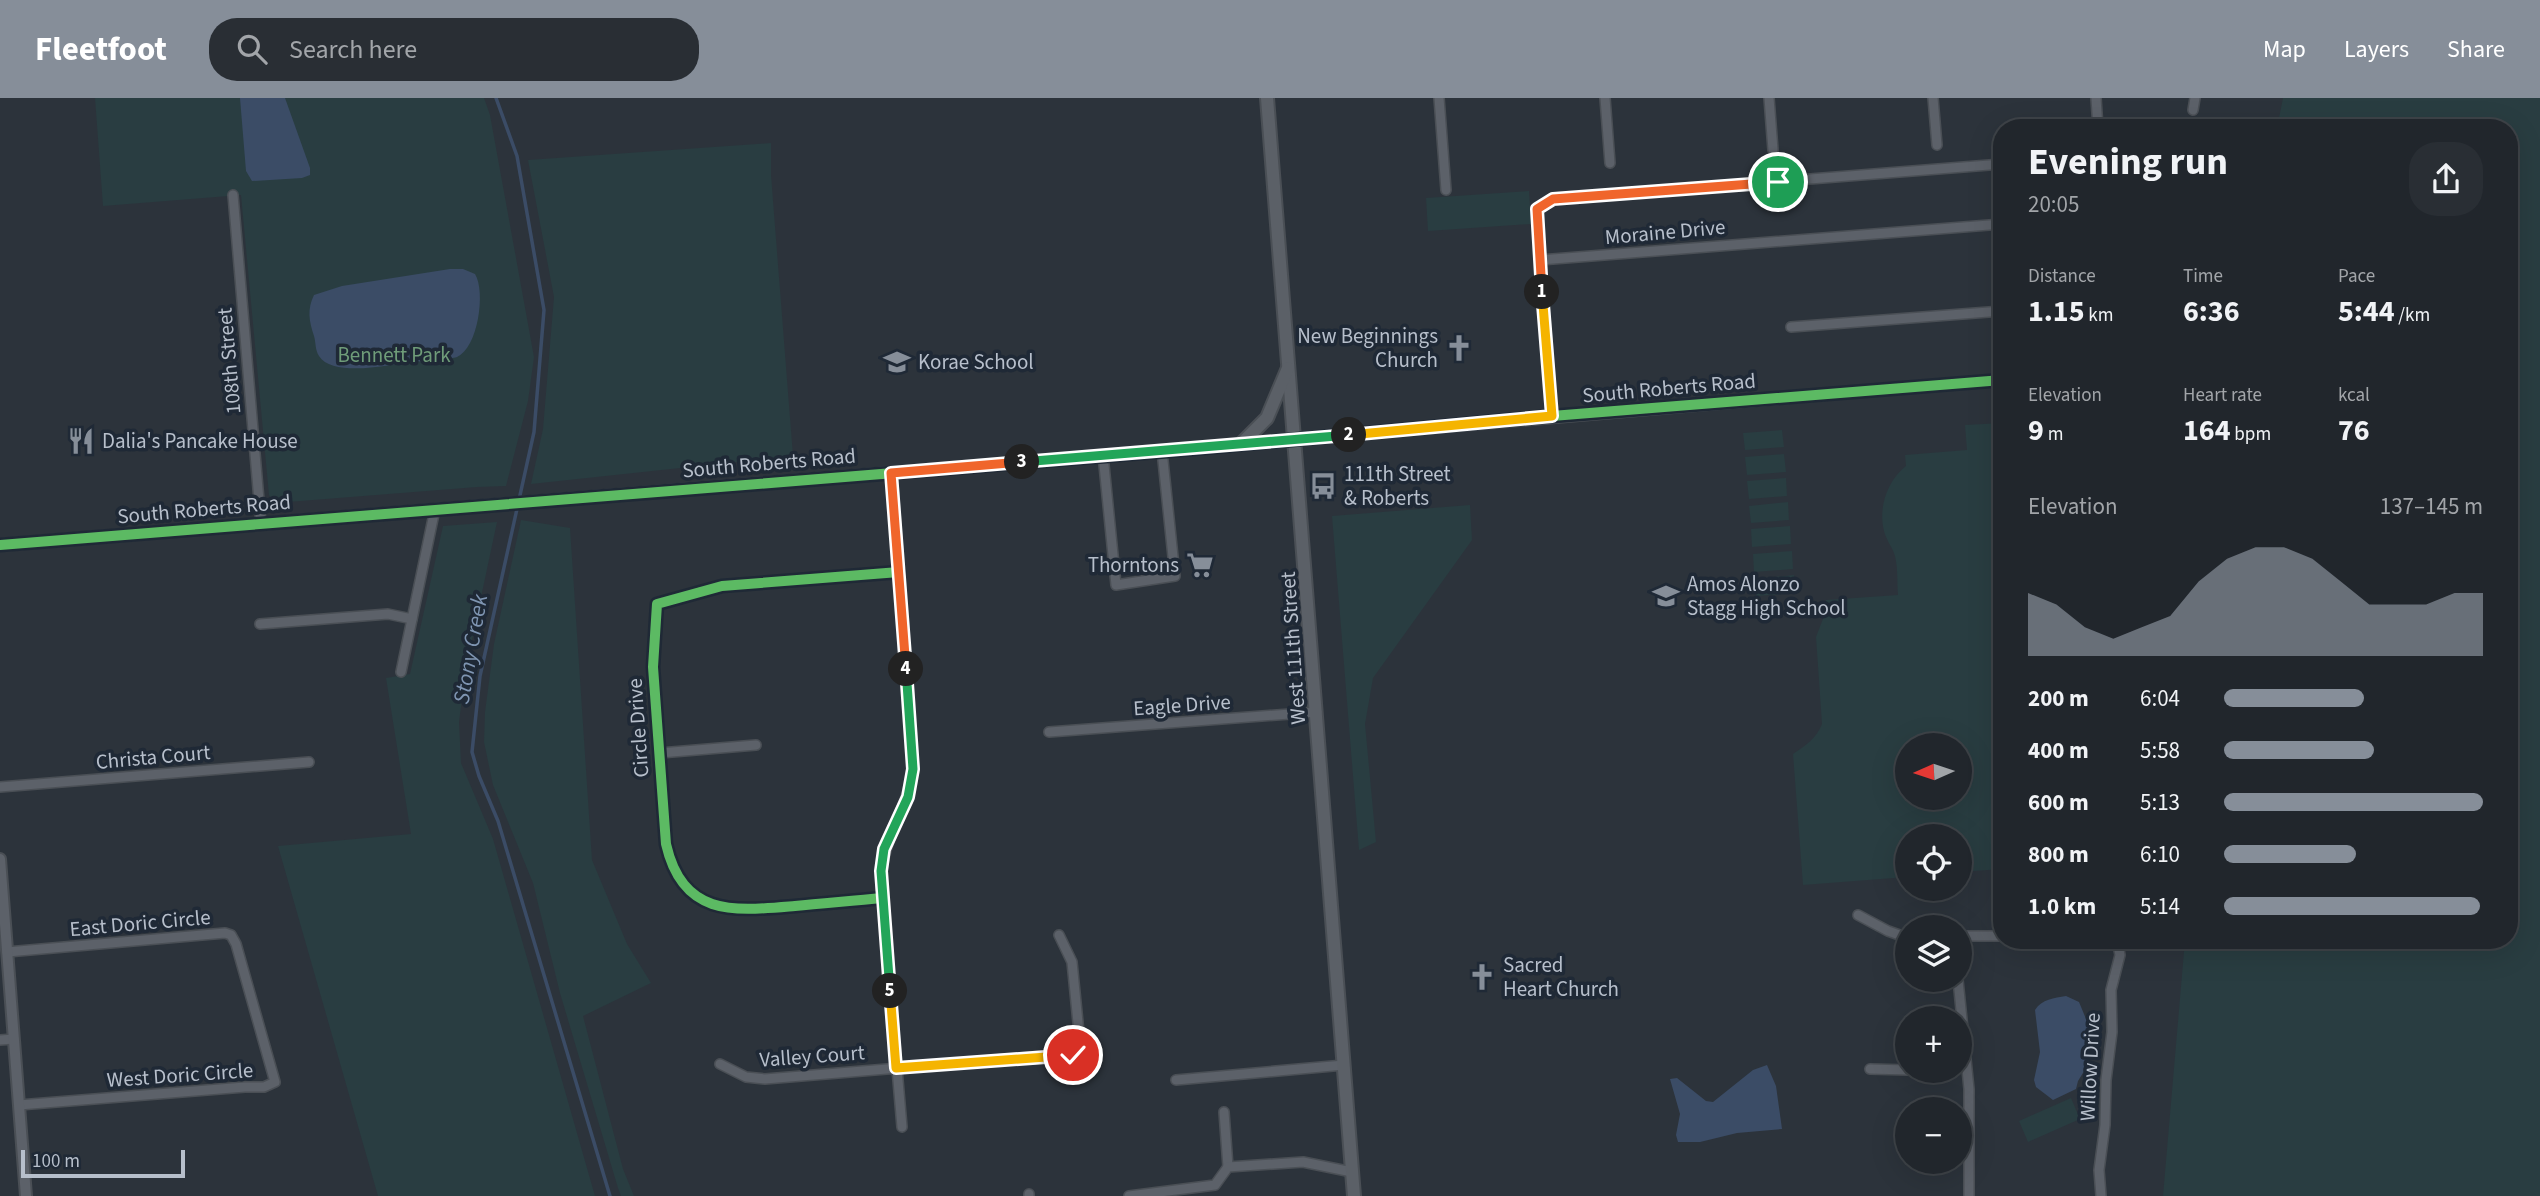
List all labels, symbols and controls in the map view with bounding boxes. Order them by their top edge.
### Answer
search box [209,18,699,81]
text: Fleetfoot [35,26,167,73]
icon: search [233,30,271,68]
text: Search here [289,31,417,68]
text: Map [2263,32,2306,67]
text: Layers [2344,32,2409,67]
text: Share [2447,32,2505,67]
text: Evening run [2028,135,2228,189]
button: share [2409,142,2483,216]
pin [1748,152,1808,212]
icon: arrive [1759,163,1797,201]
text: 20:05 [2028,188,2079,221]
street label: Moraine Drive [1604,212,1726,252]
text: Distance [2028,263,2096,290]
text: Time [2183,263,2223,290]
text: Pace [2338,263,2375,290]
pin: 1 [1524,274,1560,310]
text: 1 [1536,278,1547,305]
text: 1.15 [2028,290,2085,333]
text: 6:36 [2183,290,2240,333]
text: 5:44 [2338,290,2395,333]
text: km [2085,302,2114,329]
text: /km [2395,302,2430,329]
street label: 108th Street [209,307,249,415]
place label: New Beginnings Church [1297,321,1438,375]
church icon: New Beginnings Church [1444,333,1474,363]
park label: Bennett Park [337,340,451,370]
school or university icon: Korae School [882,347,912,377]
place label: Korae School [918,347,1034,377]
street label: South Roberts Road [1581,365,1757,411]
text: Elevation [2028,382,2102,409]
text: Heart rate [2183,382,2262,409]
text: kcal [2338,382,2370,409]
text: 9 [2028,409,2044,452]
text: 164 [2183,409,2231,452]
text: 76 [2338,409,2370,452]
pin: 2 [1332,418,1366,452]
text: 2 [1343,421,1354,448]
text: m [2044,421,2063,448]
text: bpm [2231,421,2271,448]
restaurant icon: Dalia's Pancake House [66,426,96,456]
place label: Dalia's Pancake House [102,426,298,456]
street label: South Roberts Road [681,440,857,486]
pin: 3 [1004,444,1040,480]
text: 3 [1016,448,1027,475]
place label: 111th Street & Roberts [1344,459,1451,513]
bus stop icon: 111th Street & Roberts [1308,471,1338,501]
street label: South Roberts Road [116,486,292,532]
text: Elevation [2028,490,2118,523]
text: 137–145 m [2380,490,2483,523]
place label: Thorntons [1088,550,1179,580]
supermarket icon: Thorntons [1185,550,1215,580]
place label: Amos Alonzo Stagg High School [1687,569,1846,623]
street label: West 111th Street [1273,571,1313,725]
school or university icon: Amos Alonzo Stagg High School [1651,581,1681,611]
water label: Stony Creek [445,591,497,707]
pin: 4 [888,652,923,686]
text: 4 [900,655,911,682]
street label: Circle Drive [620,677,656,779]
text: 200 m [2028,682,2089,715]
text: 6:04 [2140,682,2180,715]
street label: Eagle Drive [1132,687,1232,723]
north arrow [1895,733,1972,810]
map controls [1895,733,1972,1174]
text: 400 m [2028,734,2089,767]
text: 5:58 [2140,734,2180,767]
street label: Christa Court [94,737,212,777]
text: 600 m [2028,786,2089,819]
text: 5:13 [2140,786,2180,819]
button: locate [1895,824,1972,901]
text: 800 m [2028,838,2089,871]
text: 6:10 [2140,838,2180,871]
text: 1.0 km [2028,890,2096,923]
text: 5:14 [2140,890,2180,923]
street label: East Doric Circle [68,902,212,944]
button: layers [1895,915,1972,992]
place label: Sacred Heart Church [1503,950,1619,1004]
church icon: Sacred Heart Church [1467,962,1497,992]
pin: 5 [872,974,908,1008]
text: 5 [884,977,895,1004]
button: + [1895,1006,1972,1083]
street label: Willow Drive [2072,1012,2108,1122]
pin [1043,1025,1103,1085]
icon: check [1054,1036,1092,1074]
street label: Valley Court [758,1037,866,1075]
street label: West Doric Circle [106,1055,254,1095]
button: − [1895,1097,1972,1174]
scale bar [21,1147,186,1179]
text: 100 m [32,1148,80,1175]

